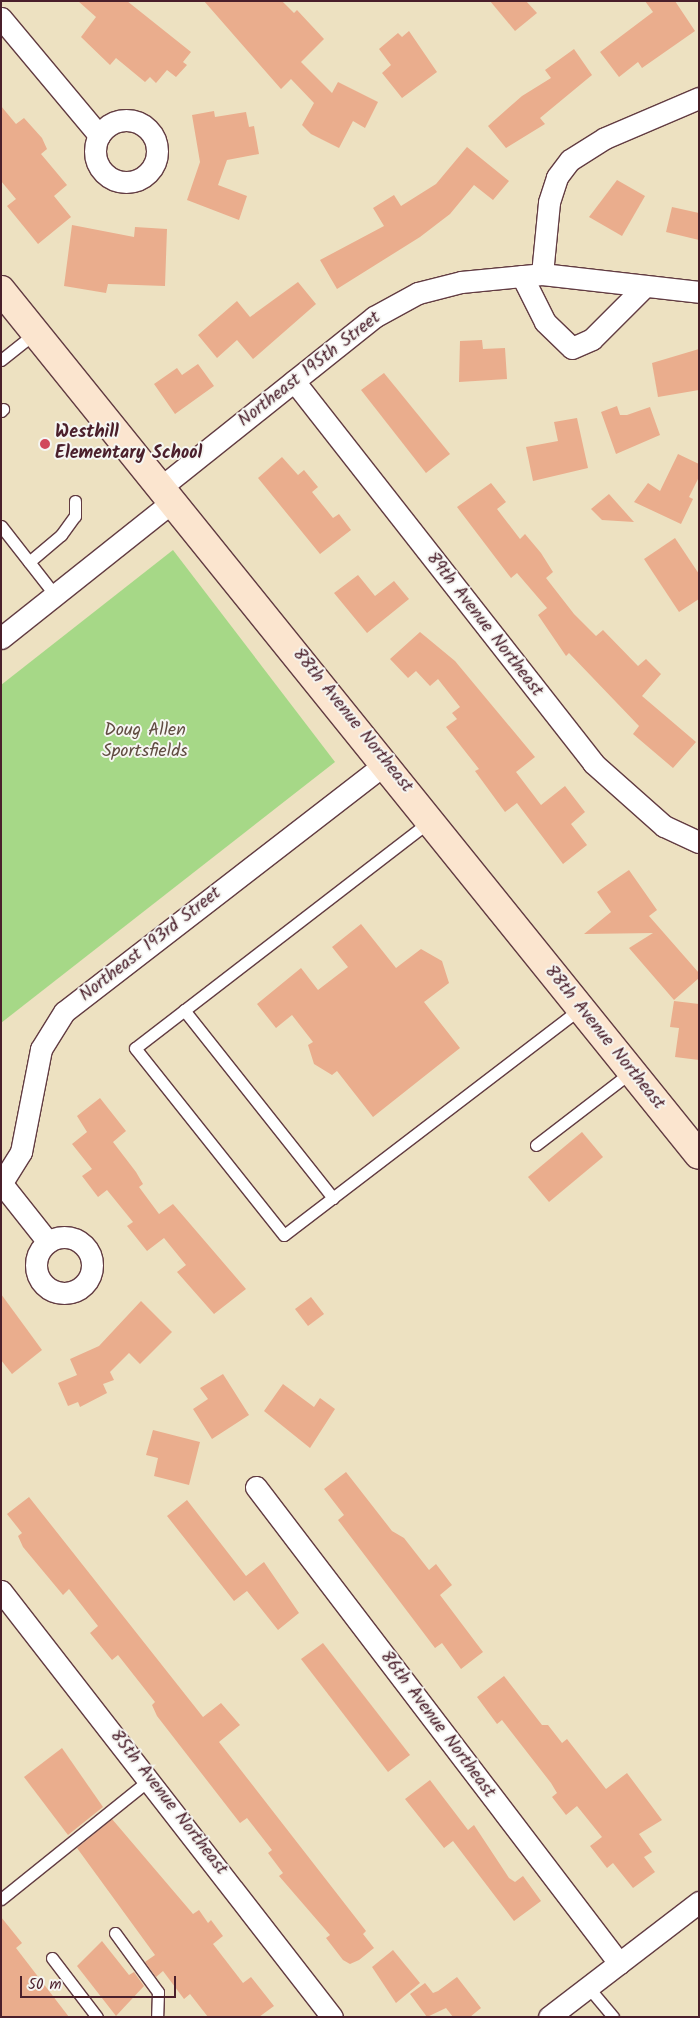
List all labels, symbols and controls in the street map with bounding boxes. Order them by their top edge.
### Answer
street label: Northeast 195th Street [234,308,386,432]
place label: Westhill Elementary School [55,423,202,466]
marker: Westhill Elementary School [39,438,51,450]
street label: 89th Avenue Northeast [421,548,547,702]
street label: 88th Avenue Northeast [287,644,417,798]
park label: Doug Allen Sportsfields [102,721,188,764]
street label: Northeast 193rd Street [76,883,226,1007]
street label: 88th Avenue Northeast [539,961,669,1115]
street label: 86th Avenue Northeast [375,1647,499,1803]
street label: 85th Avenue Northeast [105,1726,231,1880]
scale bar [22,1966,179,1998]
text: 50 m [28,1973,62,1997]

